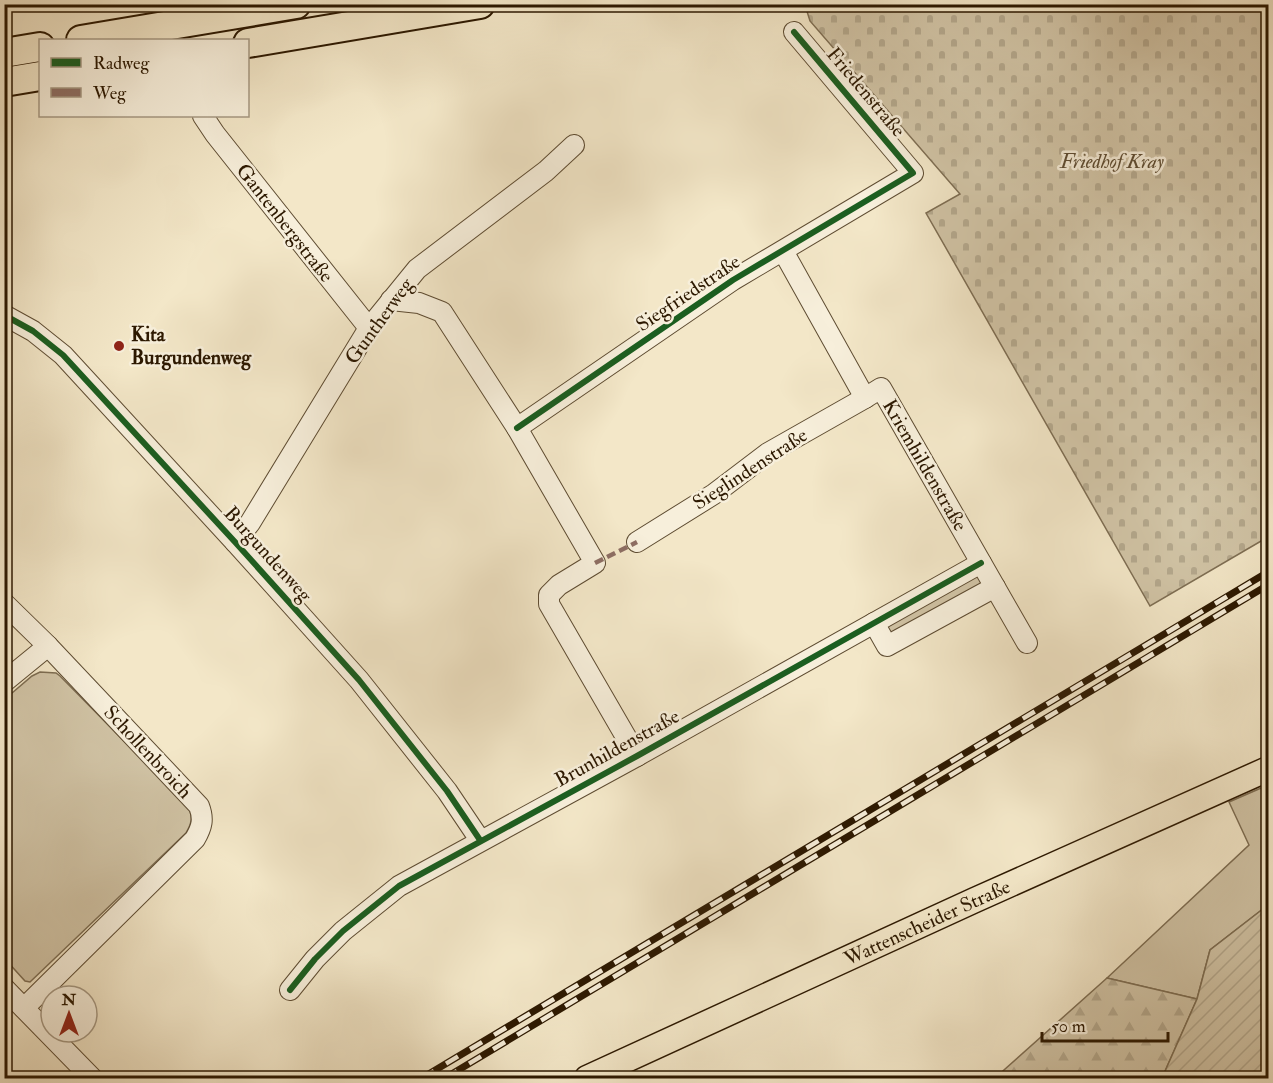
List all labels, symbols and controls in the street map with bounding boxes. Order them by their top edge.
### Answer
legend [39,39,249,117]
street label: Friedenstraße [821,42,911,142]
text: Radweg [93,52,151,75]
text: Weg [92,82,127,105]
park label: Friedhof Kray [1059,149,1164,174]
street label: Gantenbergstraße [231,159,339,287]
street label: Siegfriedstraße [631,249,745,337]
street label: Guntherweg [339,272,419,369]
place label: Kita Burgundenweg [131,322,252,371]
marker: Kita Burgundenweg [112,339,126,353]
street label: Kriemhildenstraße [877,395,973,535]
street label: Sieglindenstraße [688,423,812,515]
street label: Burgundenweg [219,501,318,608]
street label: Schollenbroich [98,700,198,804]
street label: Brunhildenstraße [550,703,684,793]
street label: Wattenscheider Straße [839,873,1014,971]
north arrow [39,984,99,1044]
text: N [61,990,77,1010]
scale bar [1042,1005,1168,1043]
text: 50 m [1051,1015,1086,1038]

